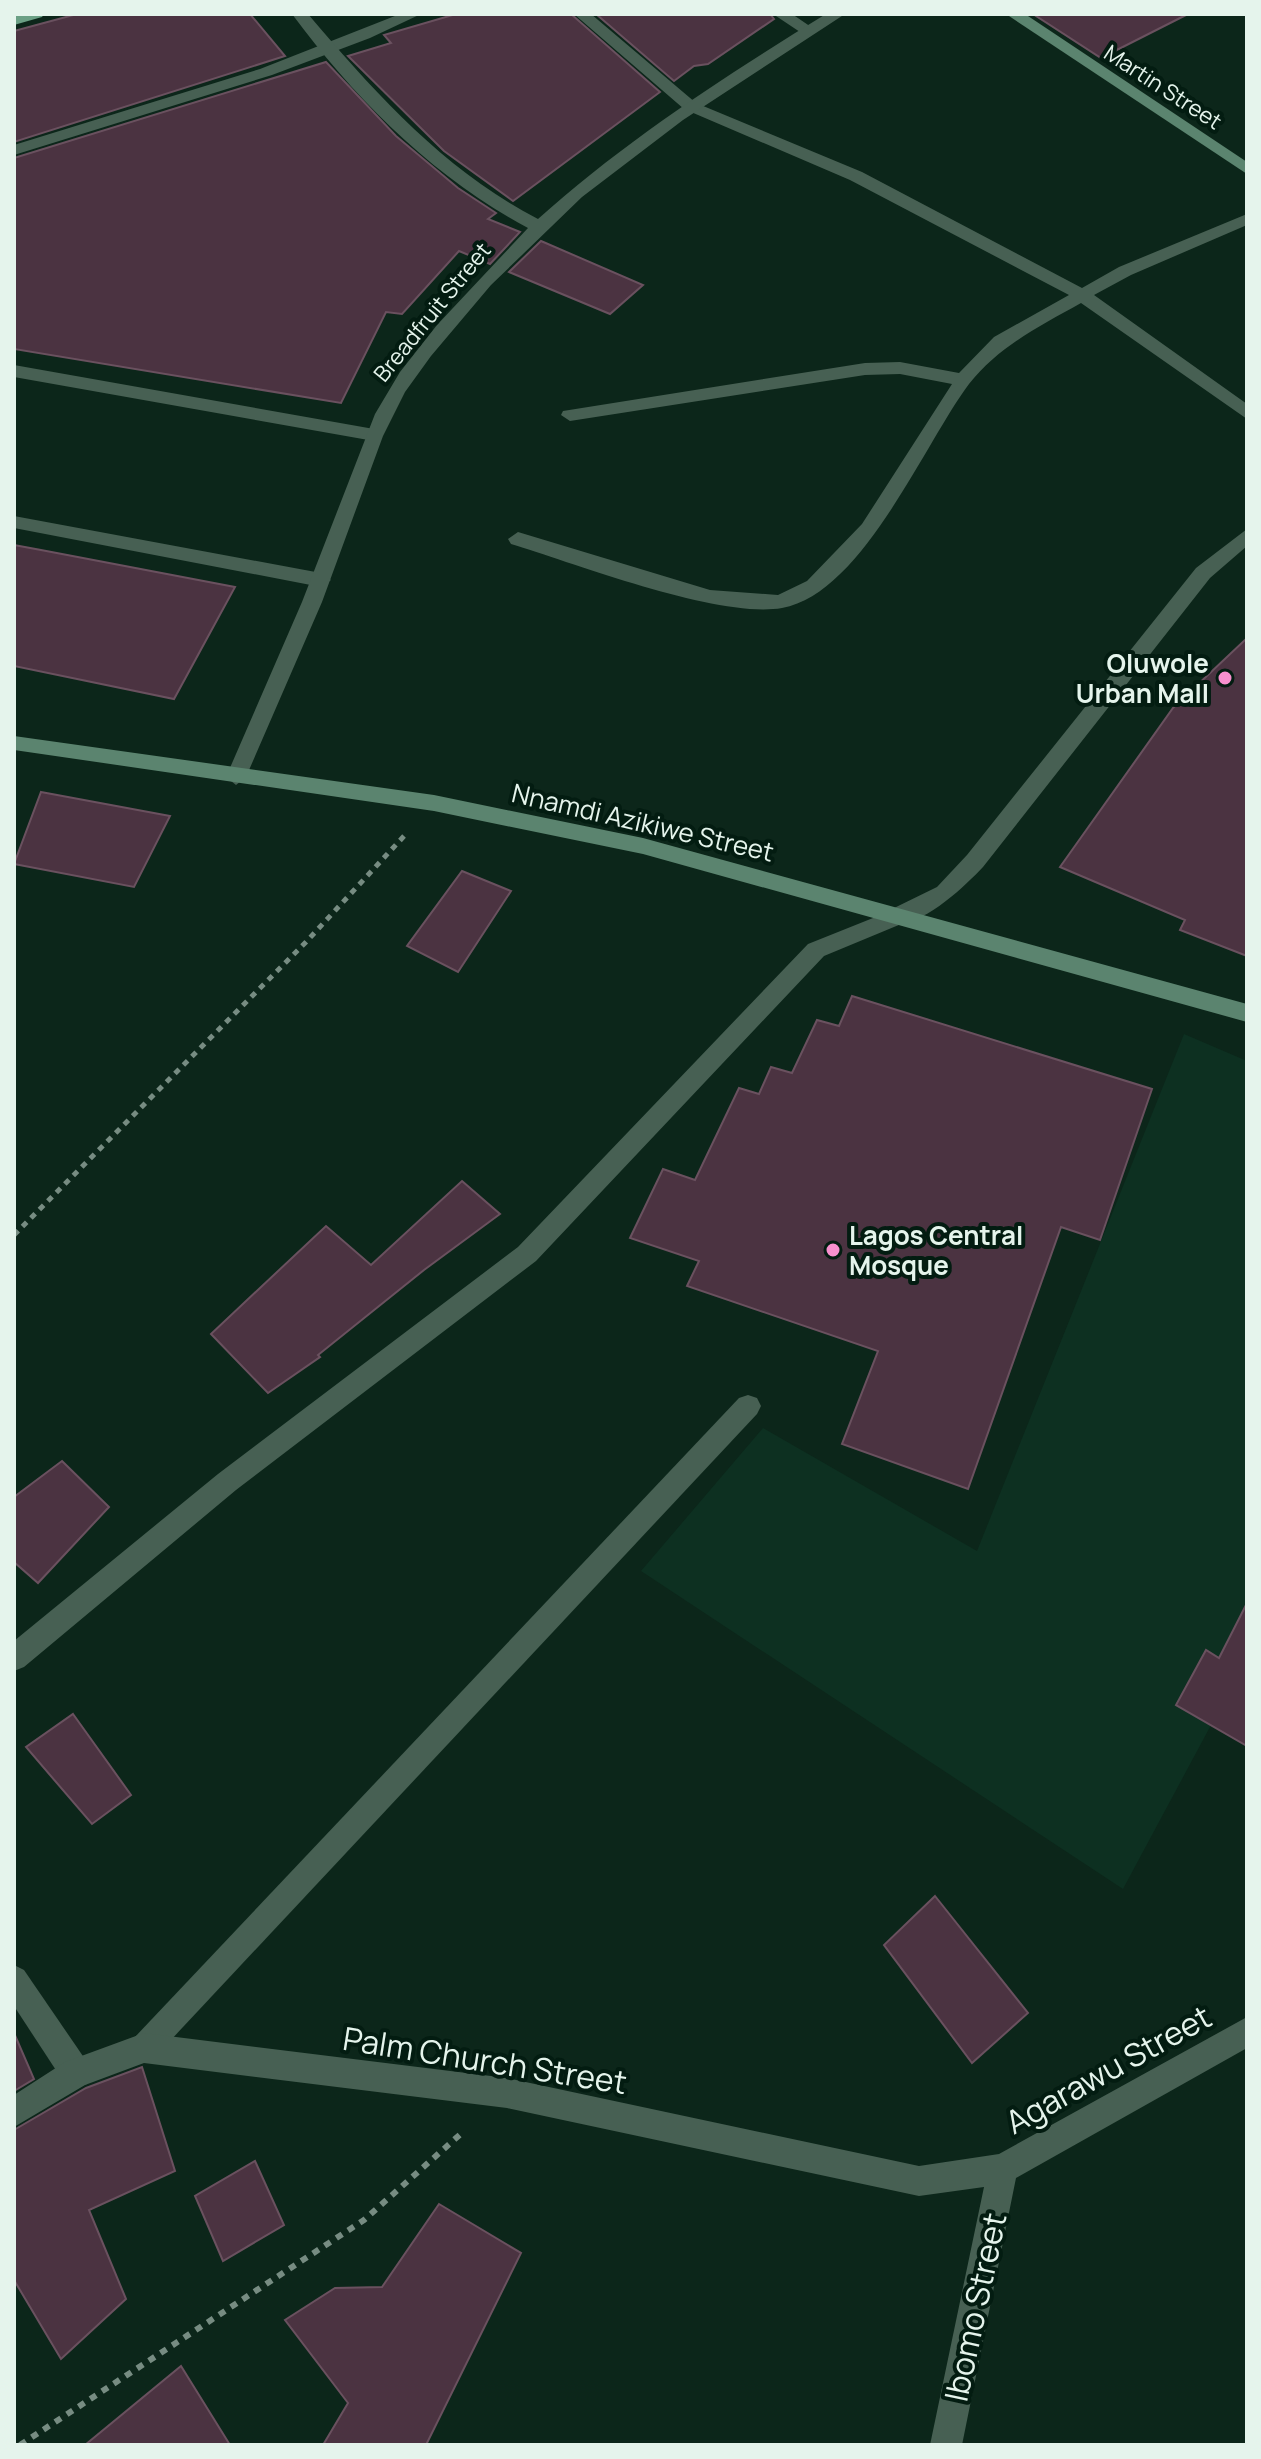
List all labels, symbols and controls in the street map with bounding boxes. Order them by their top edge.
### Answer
street label: Martin Street [1098,38,1228,136]
street label: Breadfruit Street [367,236,498,388]
place label: Oluwole Urban Mall [1076,645,1209,711]
marker: Oluwole Urban Mall [1216,669,1234,687]
street label: Nnamdi Azikiwe Street [508,774,778,870]
place label: Lagos Central Mosque [849,1217,1023,1283]
marker: Lagos Central Mosque [824,1241,842,1259]
street label: Agarawu Street [997,1994,1219,2144]
street label: Palm Church Street [340,2016,630,2104]
street label: Ibomo Street [934,2209,1016,2405]

